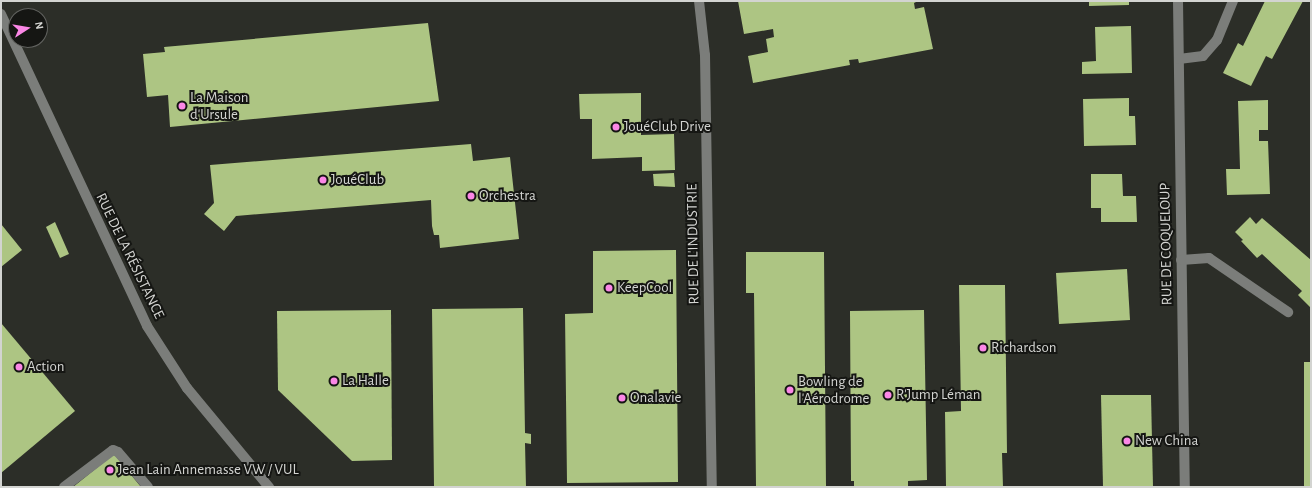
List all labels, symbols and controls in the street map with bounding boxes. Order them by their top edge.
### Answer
north arrow [8,8,48,48]
text: N [33,21,45,30]
place label: La Maison d'Ursule [190,88,248,123]
marker: La Maison d'Ursule [177,101,187,111]
place label: JouéClub Drive [624,118,711,136]
marker: JouéClub Drive [611,122,621,132]
place label: JouéClub [331,171,384,189]
marker: JouéClub [318,175,328,185]
street label: RUE DE L'INDUSTRIE [683,183,703,305]
street label: RUE DE COQUELOUP [1156,183,1176,305]
place label: Orchestra [479,187,536,205]
street label: RUE DE LA RÉSISTANCE [92,190,168,322]
marker: Orchestra [466,191,476,201]
place label: KeepCool [617,279,672,297]
marker: KeepCool [604,283,614,293]
place label: Richardson [991,339,1056,357]
marker: Richardson [978,343,988,353]
place label: Action [27,358,65,376]
marker: Action [14,362,24,372]
place label: La Halle [342,372,389,390]
place label: Bowling de l'Aérodrome [798,372,870,407]
marker: La Halle [329,376,339,386]
marker: Bowling de l'Aérodrome [785,385,795,395]
place label: R'Jump Léman [896,386,980,404]
place label: Onalavie [630,389,682,407]
marker: R'Jump Léman [883,390,893,400]
marker: Onalavie [617,393,627,403]
place label: New China [1135,432,1198,450]
marker: New China [1122,436,1132,446]
place label: Jean Lain Annemasse VW / VUL [118,461,299,479]
marker: Jean Lain Annemasse VW / VUL [105,465,115,475]

